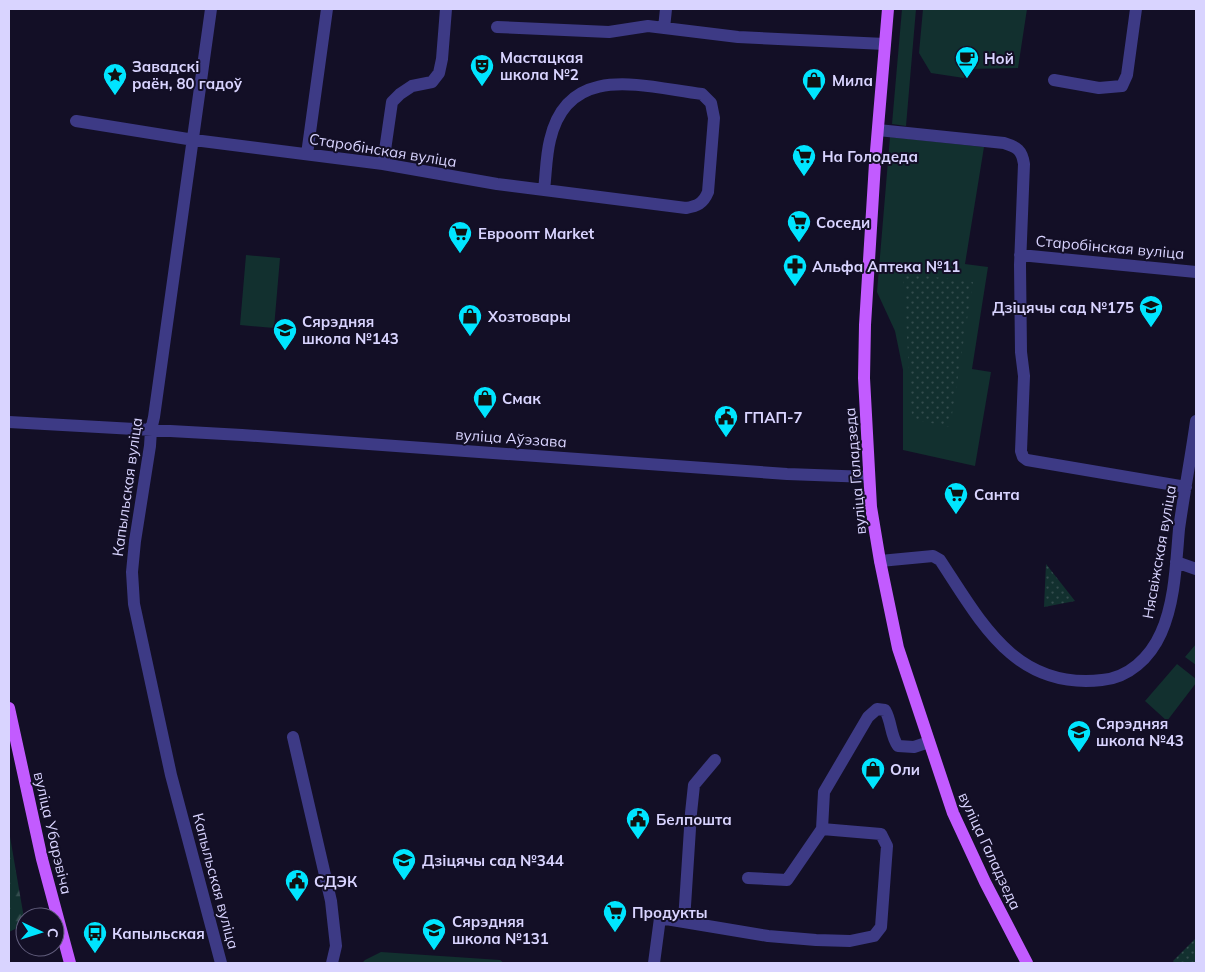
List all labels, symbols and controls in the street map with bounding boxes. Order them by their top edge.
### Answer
cafe icon: Ной [954,45,980,79]
place label: Мастацкая школа №2 [500,48,583,84]
place label: Ной [984,49,1014,68]
theatre icon: Мастацкая школа №2 [469,53,495,87]
place label: Завадскі раён, 80 гадоў [132,57,243,93]
place icon: Завадскі раён, 80 гадоў [102,62,128,96]
shop icon: Мила [801,67,827,101]
place label: Мила [832,71,873,90]
street label: Старобінская вуліца [308,129,458,171]
supermarket icon: На Голодеда [791,143,817,177]
place label: На Голодеда [822,147,918,166]
supermarket icon: Соседи [786,209,812,243]
place label: Соседи [816,213,870,232]
supermarket icon: Евроопт Market [447,220,473,254]
place label: Евроопт Market [478,224,594,243]
street label: Старобінская вуліца [1035,231,1185,263]
pharmacy icon: Альфа Аптека №11 [782,253,808,287]
place label: Альфа Аптека №11 [812,257,960,276]
school or university icon: Дзіцячы сад №175 [1138,294,1164,328]
place label: Дзіцячы сад №175 [992,298,1134,317]
shop icon: Хозтовары [457,303,483,337]
place label: Хозтовары [487,307,571,326]
place label: Сярэдняя школа №143 [302,312,399,348]
school or university icon: Сярэдняя школа №143 [272,317,298,351]
shop icon: Смак [472,385,498,419]
place label: Смак [502,389,541,408]
public building icon: ГПАП-7 [713,404,739,438]
street label: вуліца Галадзеда [840,407,870,535]
place label: ГПАП-7 [744,408,803,427]
street label: Капыльская вуліца [108,416,146,558]
street label: вуліца Аўэзава [455,425,567,451]
supermarket icon: Санта [943,481,969,515]
street label: Нясвіжская вуліца [1138,484,1180,620]
place label: Санта [974,485,1020,504]
place label: Сярэдняя школа №43 [1096,714,1184,750]
school or university icon: Сярэдняя школа №43 [1066,719,1092,753]
shop icon: Оли [860,756,886,790]
place label: Оли [890,760,920,779]
street label: вуліца Убарэвіча [30,770,76,896]
street label: вуліца Галадзеда [954,789,1026,913]
public building icon: Белпошта [625,806,651,840]
place label: Белпошта [656,810,732,829]
street label: Капыльская вуліца [189,811,243,951]
school or university icon: Дзіцячы сад №344 [391,847,417,881]
place label: Дзіцячы сад №344 [422,851,564,870]
public building icon: СДЭК [284,868,310,902]
place label: СДЭК [314,872,358,891]
supermarket icon: Продукты [602,899,628,933]
place label: Продукты [632,903,708,922]
north arrow [15,907,65,957]
place label: Сярэдняя школа №131 [452,912,549,948]
school or university icon: Сярэдняя школа №131 [421,917,447,951]
bus stop icon: Капыльская [82,920,108,954]
place label: Капыльская [112,924,205,943]
text: С [44,927,62,938]

